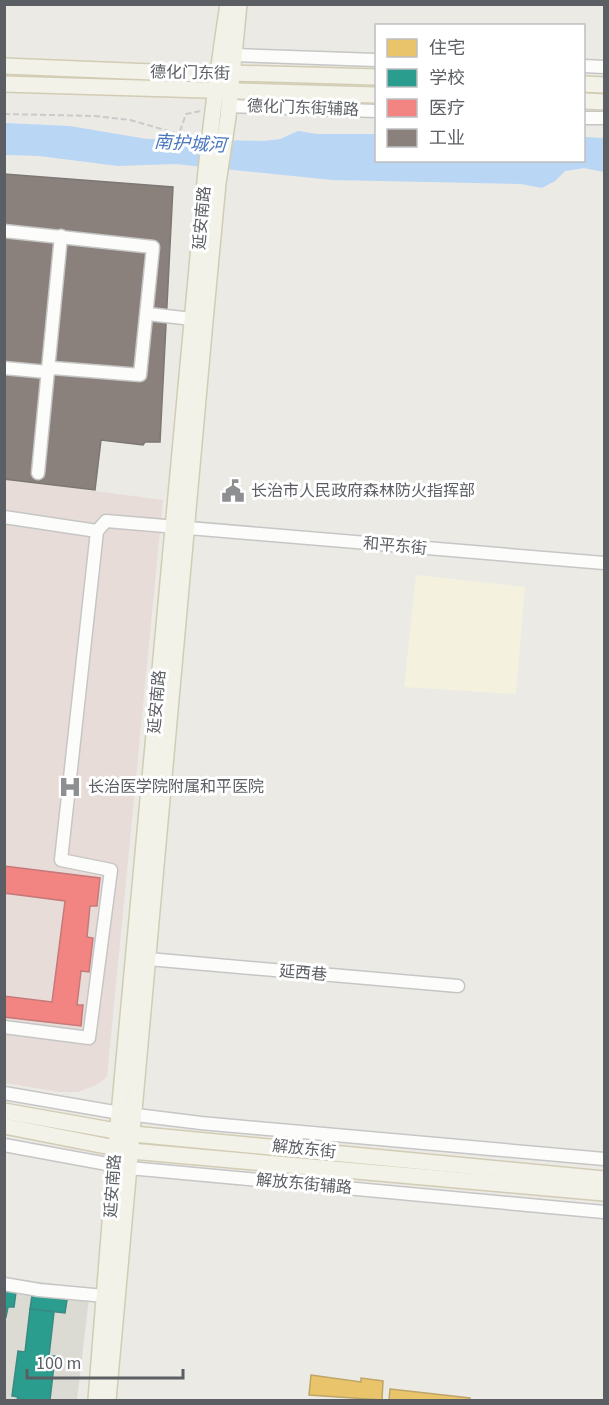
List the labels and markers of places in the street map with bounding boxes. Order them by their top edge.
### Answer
public building icon: 长治市人民政府森林防火指挥部 [220,478,246,504]
place label: 长治市人民政府森林防火指挥部 [251,480,475,502]
hospital icon: 长治医学院附属和平医院 [57,774,83,800]
place label: 长治医学院附属和平医院 [88,776,264,798]

